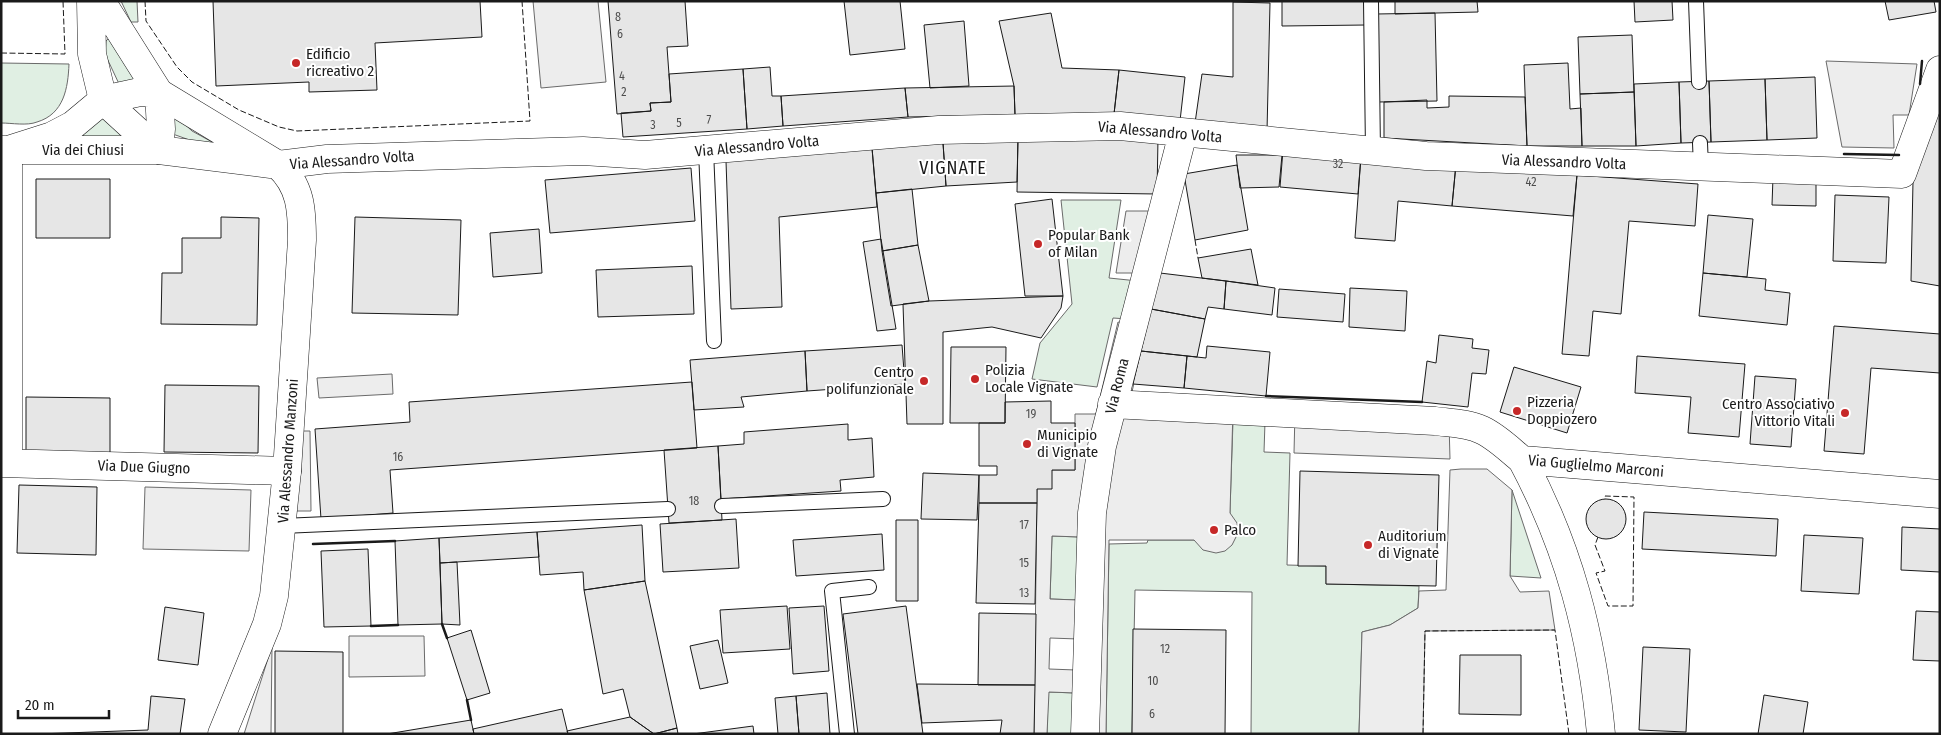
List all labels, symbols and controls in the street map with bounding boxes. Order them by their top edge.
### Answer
house number: 8 [615,10,621,24]
house number: 6 [617,27,623,41]
place label: Edificio ricreativo 2 [306,45,375,80]
marker: Edificio ricreativo 2 [290,57,302,69]
house number: 4 [619,69,625,83]
house number: 2 [621,85,627,99]
house number: 7 [707,113,712,127]
house number: 5 [676,116,682,130]
house number: 3 [650,118,656,132]
street label: Via Alessandro Volta [1097,118,1223,146]
street label: Via Alessandro Volta [694,132,820,160]
street label: Via dei Chiusi [42,141,124,159]
street label: Via Alessandro Volta [289,147,415,173]
street label: Via Alessandro Volta [1501,151,1627,173]
district label: VIGNATE [919,157,987,179]
house number: 32 [1333,157,1343,171]
house number: 42 [1526,175,1536,189]
place label: Popular Bank of Milan [1048,226,1130,261]
marker: Popular Bank of Milan [1032,238,1044,250]
street label: Via Roma [1101,356,1133,416]
place label: Polizia Locale Vignate [985,361,1073,396]
place label: Centro polifunzionale [826,363,914,398]
marker: Polizia Locale Vignate [969,373,981,385]
marker: Centro polifunzionale [918,375,930,387]
street label: Via Alessandro Manzoni [274,378,302,524]
place label: Pizzeria Doppiozero [1527,393,1597,428]
place label: Centro Associativo Vittorio Vitali [1722,395,1835,430]
marker: Pizzeria Doppiozero [1511,405,1523,417]
house number: 19 [1026,407,1036,421]
marker: Centro Associativo Vittorio Vitali [1839,407,1851,419]
place label: Municipio di Vignate [1037,426,1098,461]
marker: Municipio di Vignate [1021,438,1033,450]
house number: 16 [393,450,403,464]
street label: Via Guglielmo Marconi [1527,451,1665,481]
street label: Via Due Giugno [97,456,191,478]
house number: 18 [689,494,699,508]
house number: 17 [1019,518,1029,532]
place label: Palco [1224,521,1256,539]
marker: Palco [1208,524,1220,536]
place label: Auditorium di Vignate [1378,527,1447,562]
marker: Auditorium di Vignate [1362,539,1374,551]
house number: 15 [1019,556,1030,570]
house number: 13 [1019,586,1029,600]
house number: 12 [1160,642,1170,656]
house number: 10 [1148,674,1158,688]
scale bar [18,688,109,720]
text: 20 m [25,696,55,714]
house number: 6 [1149,707,1155,721]

